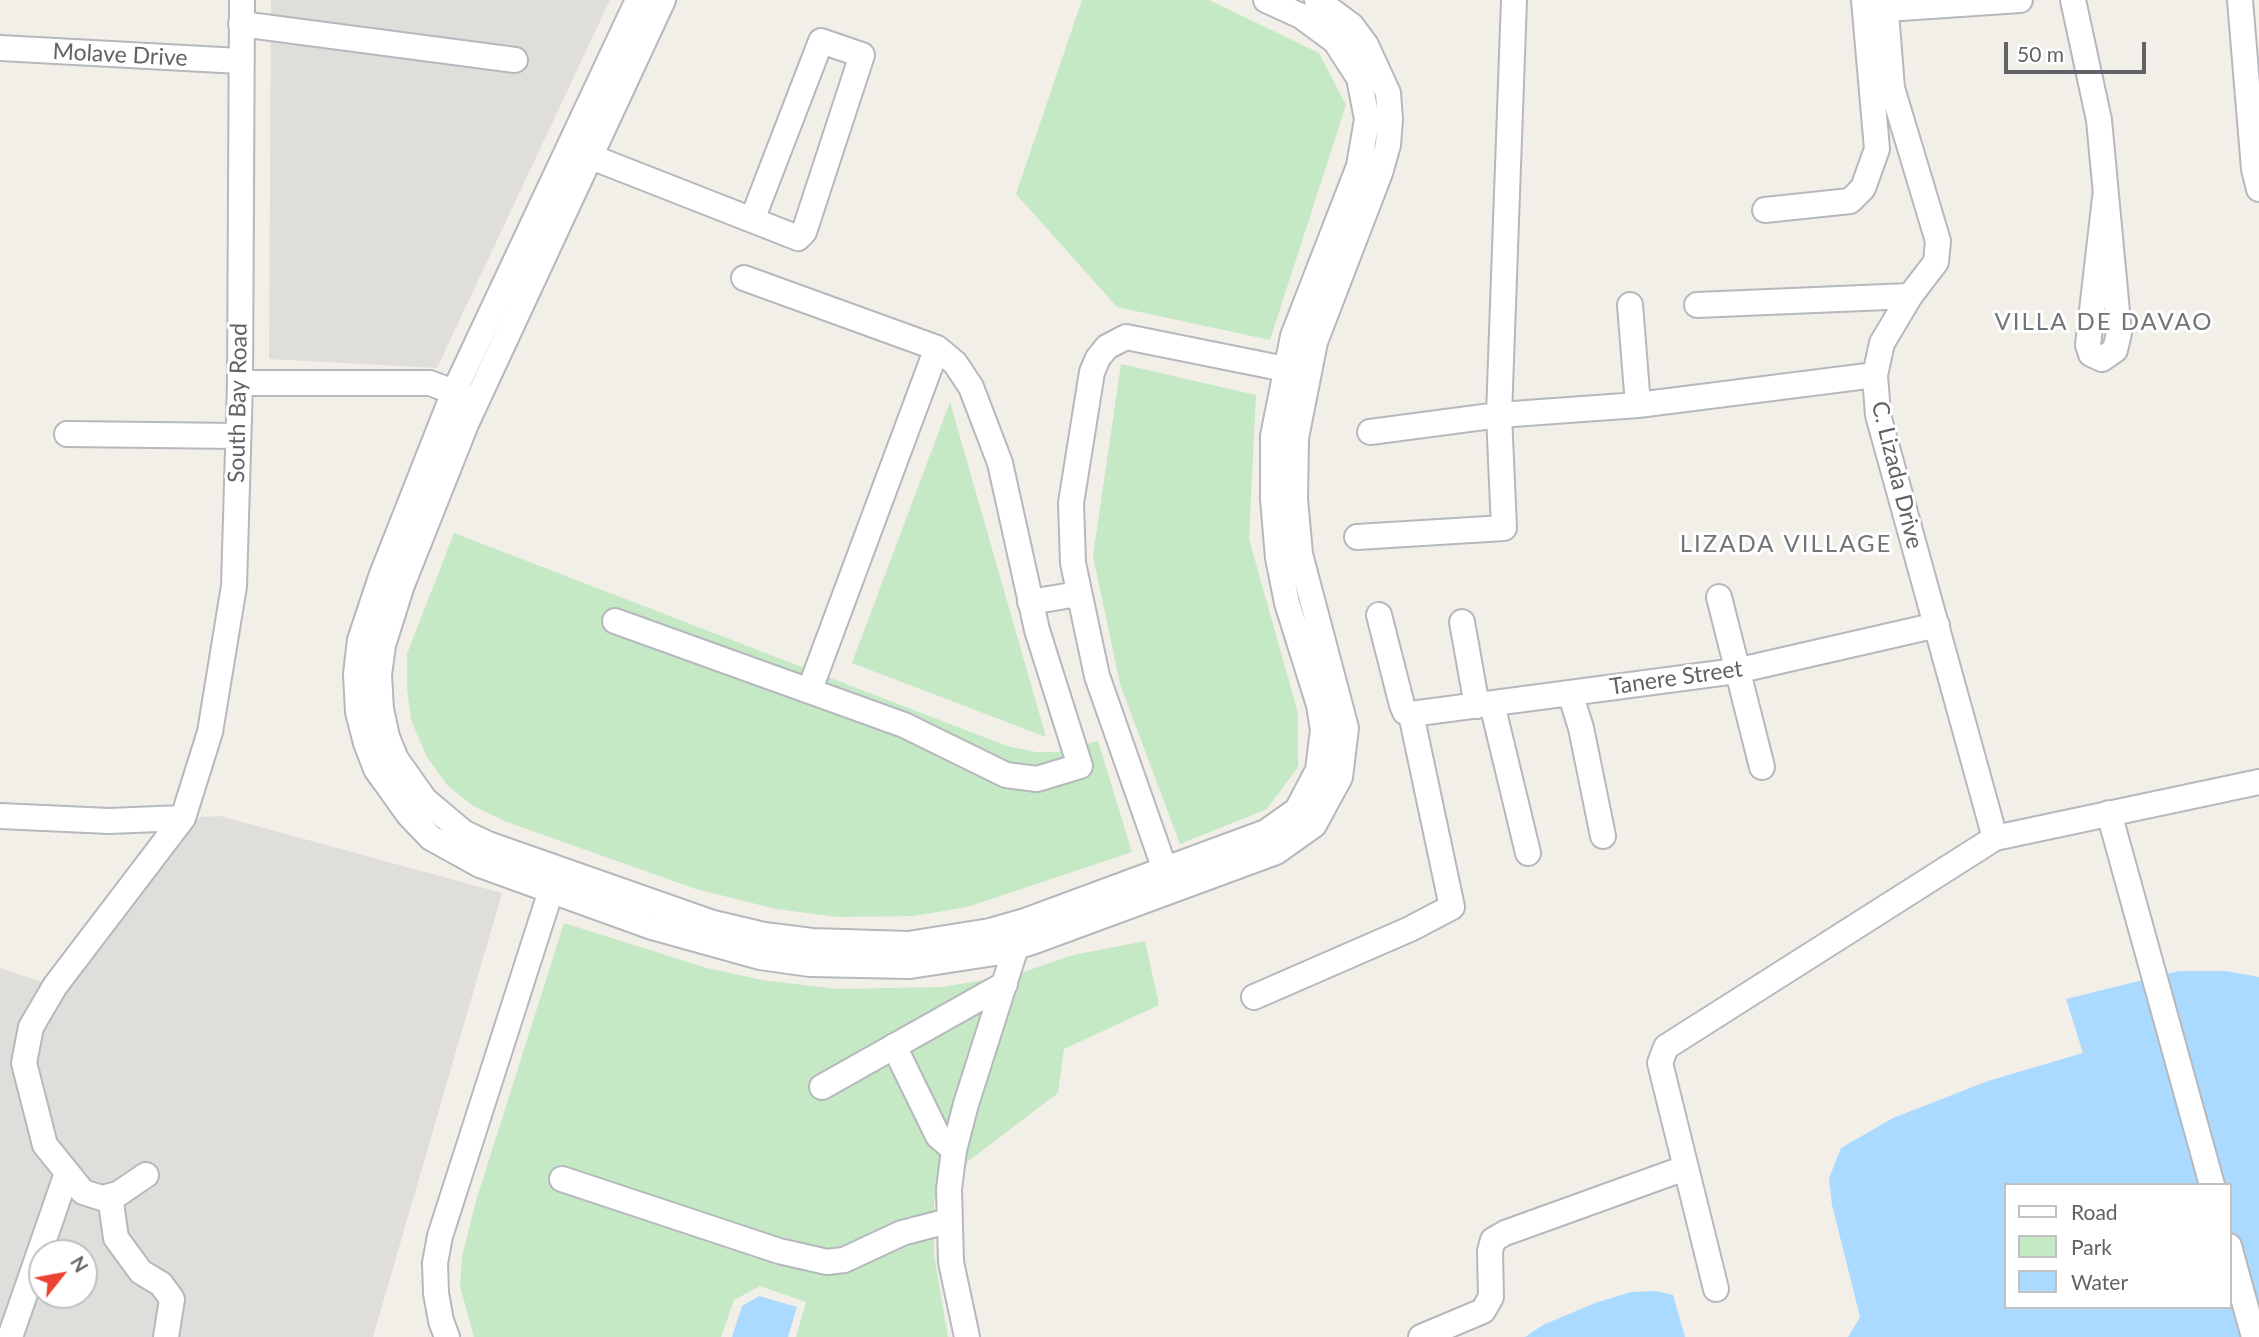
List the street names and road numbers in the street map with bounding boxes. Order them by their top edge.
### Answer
street label: Molave Drive [52,38,188,72]
street label: South Bay Road [223,323,253,483]
street label: C. Lizada Drive [1865,398,1929,552]
street label: Tanere Street [1608,655,1744,701]

